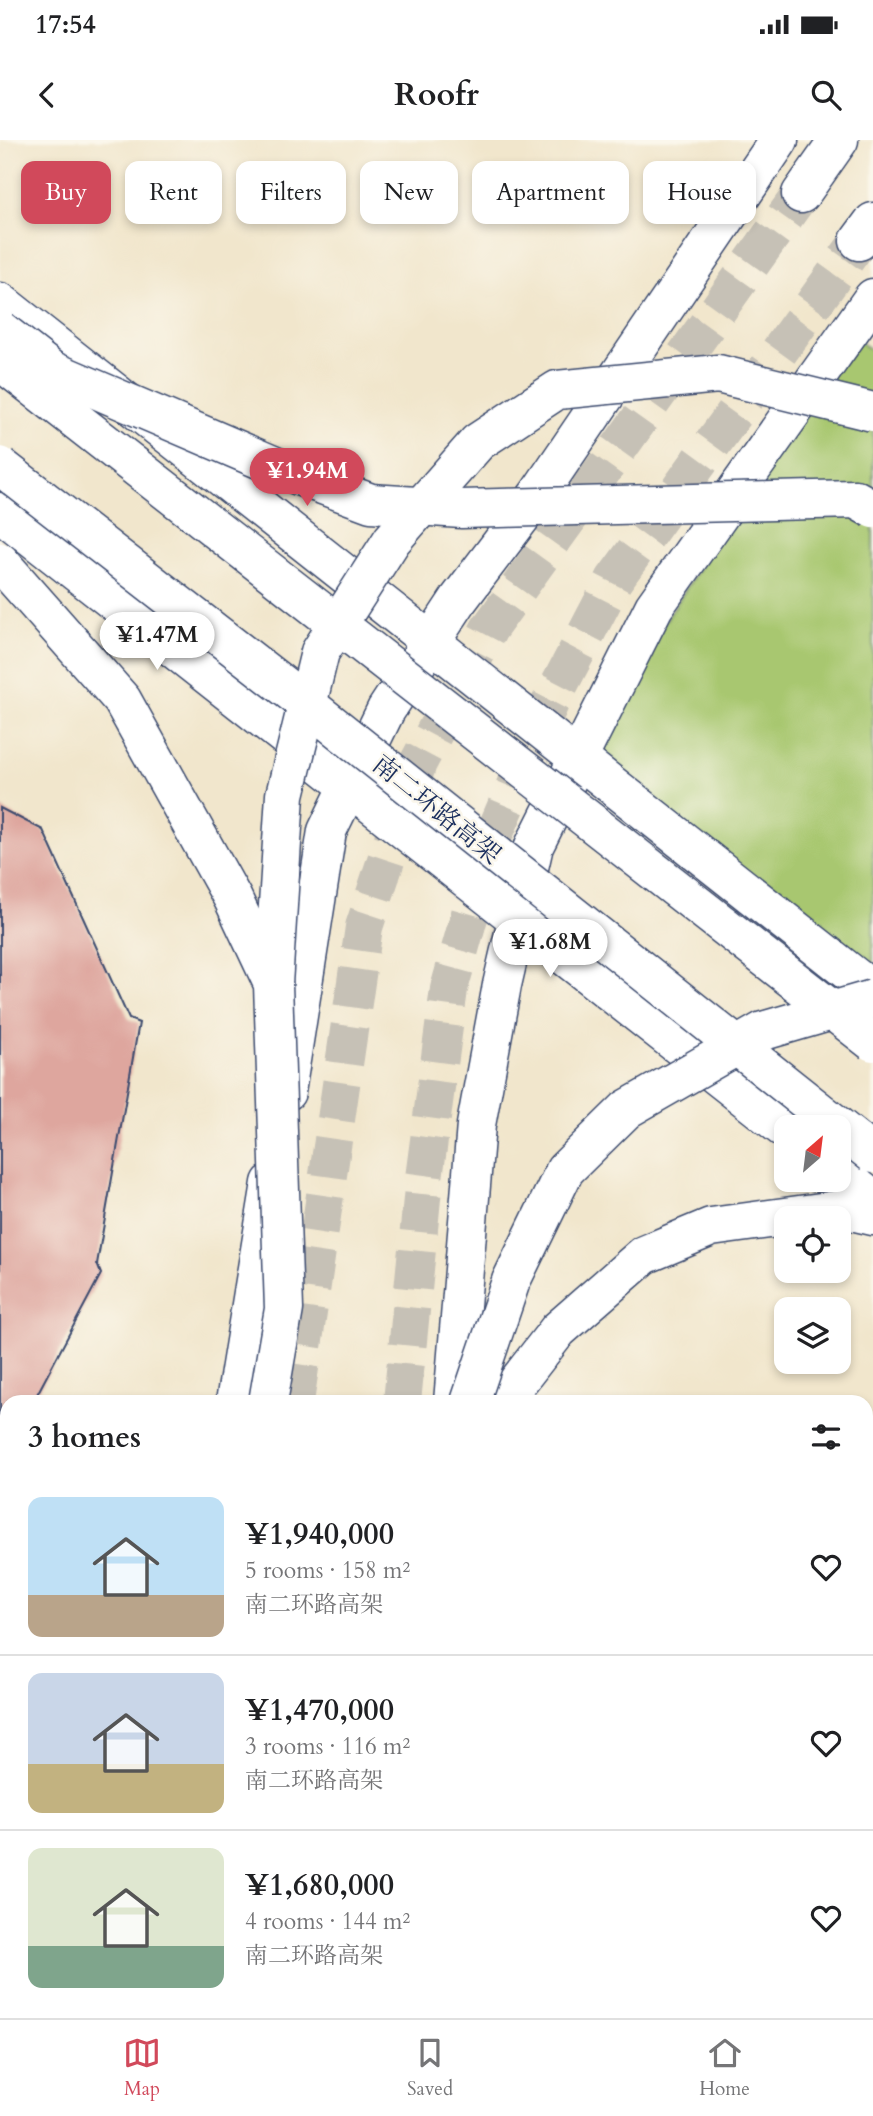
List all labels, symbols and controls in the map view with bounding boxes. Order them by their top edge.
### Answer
text: 17:54 [35,7,96,42]
text: Roofr [394,73,479,117]
icon: back [28,76,66,114]
icon: search [807,76,845,114]
chip: Buy [21,161,111,224]
chip: Rent [125,161,222,224]
chip: Filters [236,161,346,224]
chip: New [360,161,458,224]
chip: Apartment [472,161,629,224]
chip: House [643,161,756,224]
pin: ¥1.94M [250,448,364,508]
text: ¥1.94M [266,455,348,486]
pin: ¥1.47M [100,612,214,672]
text: ¥1.47M [116,619,198,650]
street label: 南二环路高架 [365,747,508,872]
pin: ¥1.68M [493,920,607,979]
text: ¥1.68M [509,926,591,957]
north arrow [774,1115,850,1192]
map controls [774,1115,851,1374]
button: locate [774,1206,851,1283]
button: layers [774,1297,851,1374]
text: 3 homes [28,1417,141,1458]
icon: filters [807,1418,845,1456]
text: ¥1,940,000 [245,1514,394,1555]
icon: home [84,1525,168,1609]
icon: heart [807,1548,845,1586]
text: 5 rooms · 158 m² [245,1555,410,1586]
text: 南二环路高架 [245,1589,383,1620]
text: ¥1,470,000 [245,1690,394,1731]
icon: home [84,1701,168,1785]
icon: heart [807,1724,845,1762]
text: 3 rooms · 116 m² [245,1731,410,1762]
text: 南二环路高架 [245,1765,383,1796]
text: ¥1,680,000 [245,1865,394,1906]
icon: home [84,1876,168,1960]
icon: heart [807,1899,845,1937]
text: 4 rooms · 144 m² [245,1906,410,1937]
text: 南二环路高架 [245,1940,383,1971]
tab: Map [123,2034,161,2102]
tab: Saved [407,2034,453,2102]
tab: Home [699,2034,750,2102]

